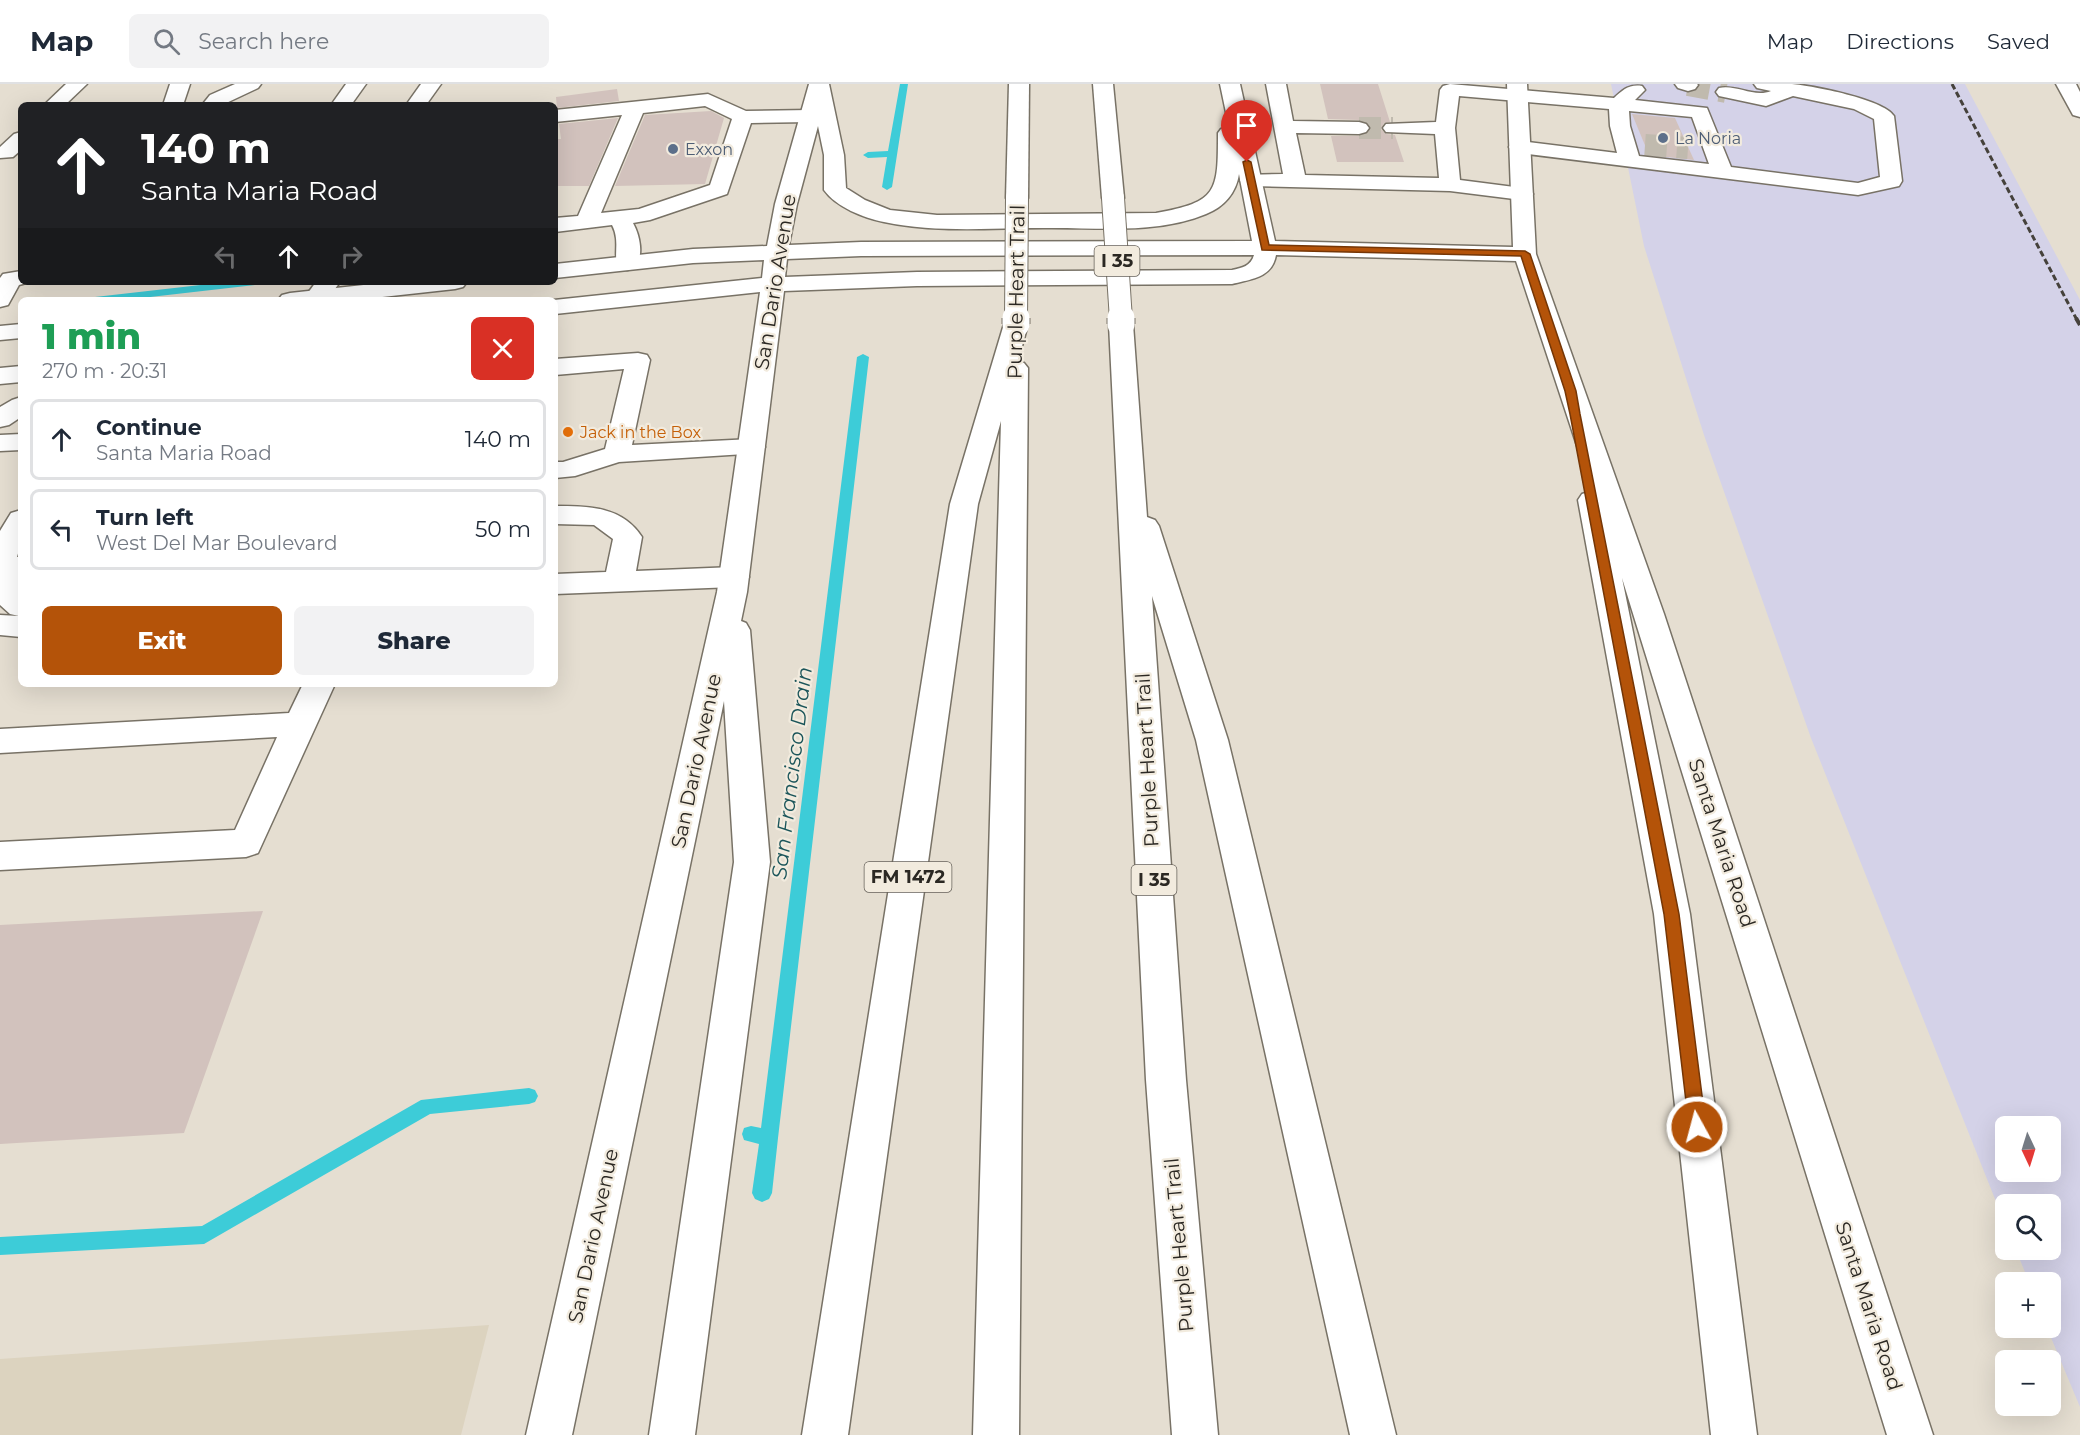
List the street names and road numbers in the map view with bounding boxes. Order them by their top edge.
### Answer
street label: San Dario Avenue [749,192,801,372]
street label: Purple Heart Trail [1002,205,1030,379]
road number: I 35 [1094,246,1140,276]
street label: San Dario Avenue [666,672,726,850]
street label: Purple Heart Trail [1130,672,1164,848]
street label: Santa Maria Road [1683,756,1761,930]
road number: FM 1472 [864,862,952,892]
road number: I 35 [1132,865,1176,895]
street label: San Dario Avenue [563,1147,623,1325]
street label: Purple Heart Trail [1159,1157,1199,1333]
street label: Santa Maria Road [1830,1219,1908,1393]

